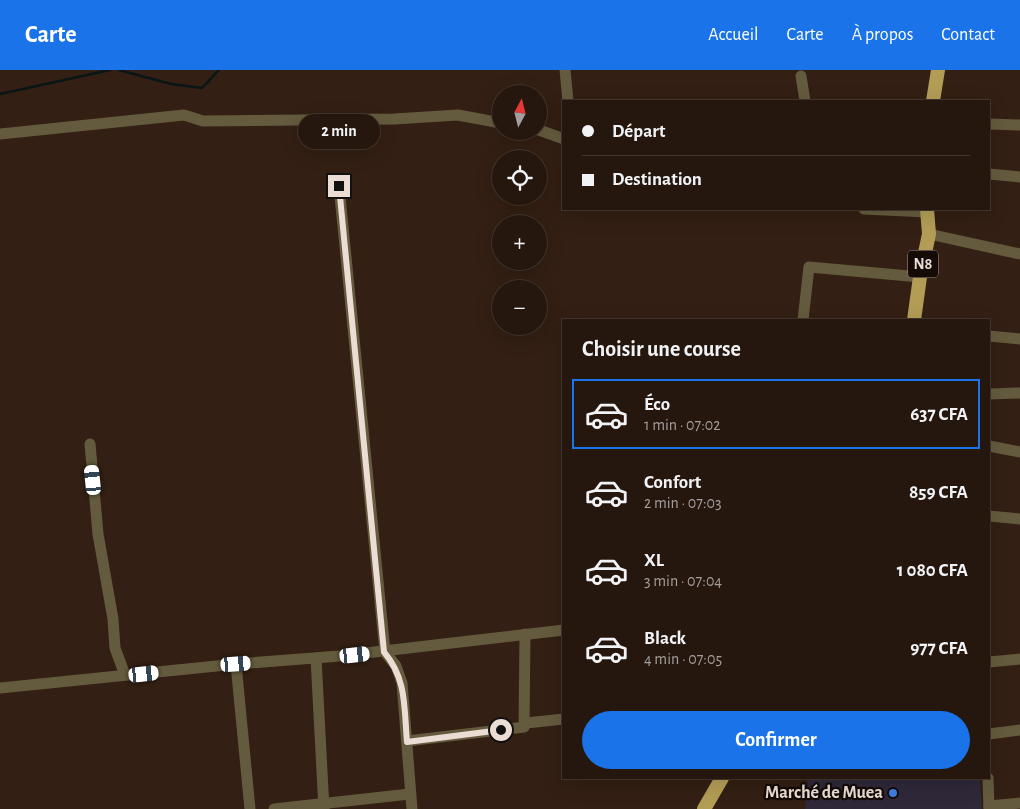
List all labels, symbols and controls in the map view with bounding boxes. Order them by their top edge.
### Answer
text: Carte [25,23,77,47]
text: Accueil [708,26,759,44]
text: Carte [787,26,824,44]
text: À propos [852,26,913,44]
text: Contact [941,26,995,44]
north arrow [492,85,548,140]
map controls [492,85,547,335]
callout: 2 min [298,114,380,148]
text: Départ [612,122,665,141]
text: 2 min [321,123,357,139]
button: locate [492,150,547,205]
text: Destination [612,170,702,189]
route end [328,175,350,197]
button: + [492,215,547,270]
road number: N8 [908,250,938,278]
button: − [492,280,547,335]
text: Choisir une course [582,338,741,360]
icon: car [584,392,629,437]
text: Éco [644,395,670,414]
text: 637 CFA [910,405,968,424]
text: 1 min · 07:02 [644,417,721,433]
car [83,464,102,496]
icon: car [584,470,629,515]
text: Confort [644,473,701,492]
text: 859 CFA [909,483,968,502]
text: 2 min · 07:03 [644,495,722,511]
icon: car [584,548,629,593]
text: XL [644,551,664,570]
text: 1 080 CFA [897,561,968,580]
text: 3 min · 07:04 [644,573,722,589]
icon: car [584,626,629,671]
text: Black [644,629,686,648]
text: 977 CFA [910,639,968,658]
car [339,646,370,664]
text: 4 min · 07:05 [644,651,722,667]
car [220,655,251,673]
car [128,665,159,683]
button: Confirmer [582,711,970,769]
route start [490,719,512,741]
place label: Marché de Muea [765,784,883,802]
marker: Marché de Muea [887,787,899,799]

